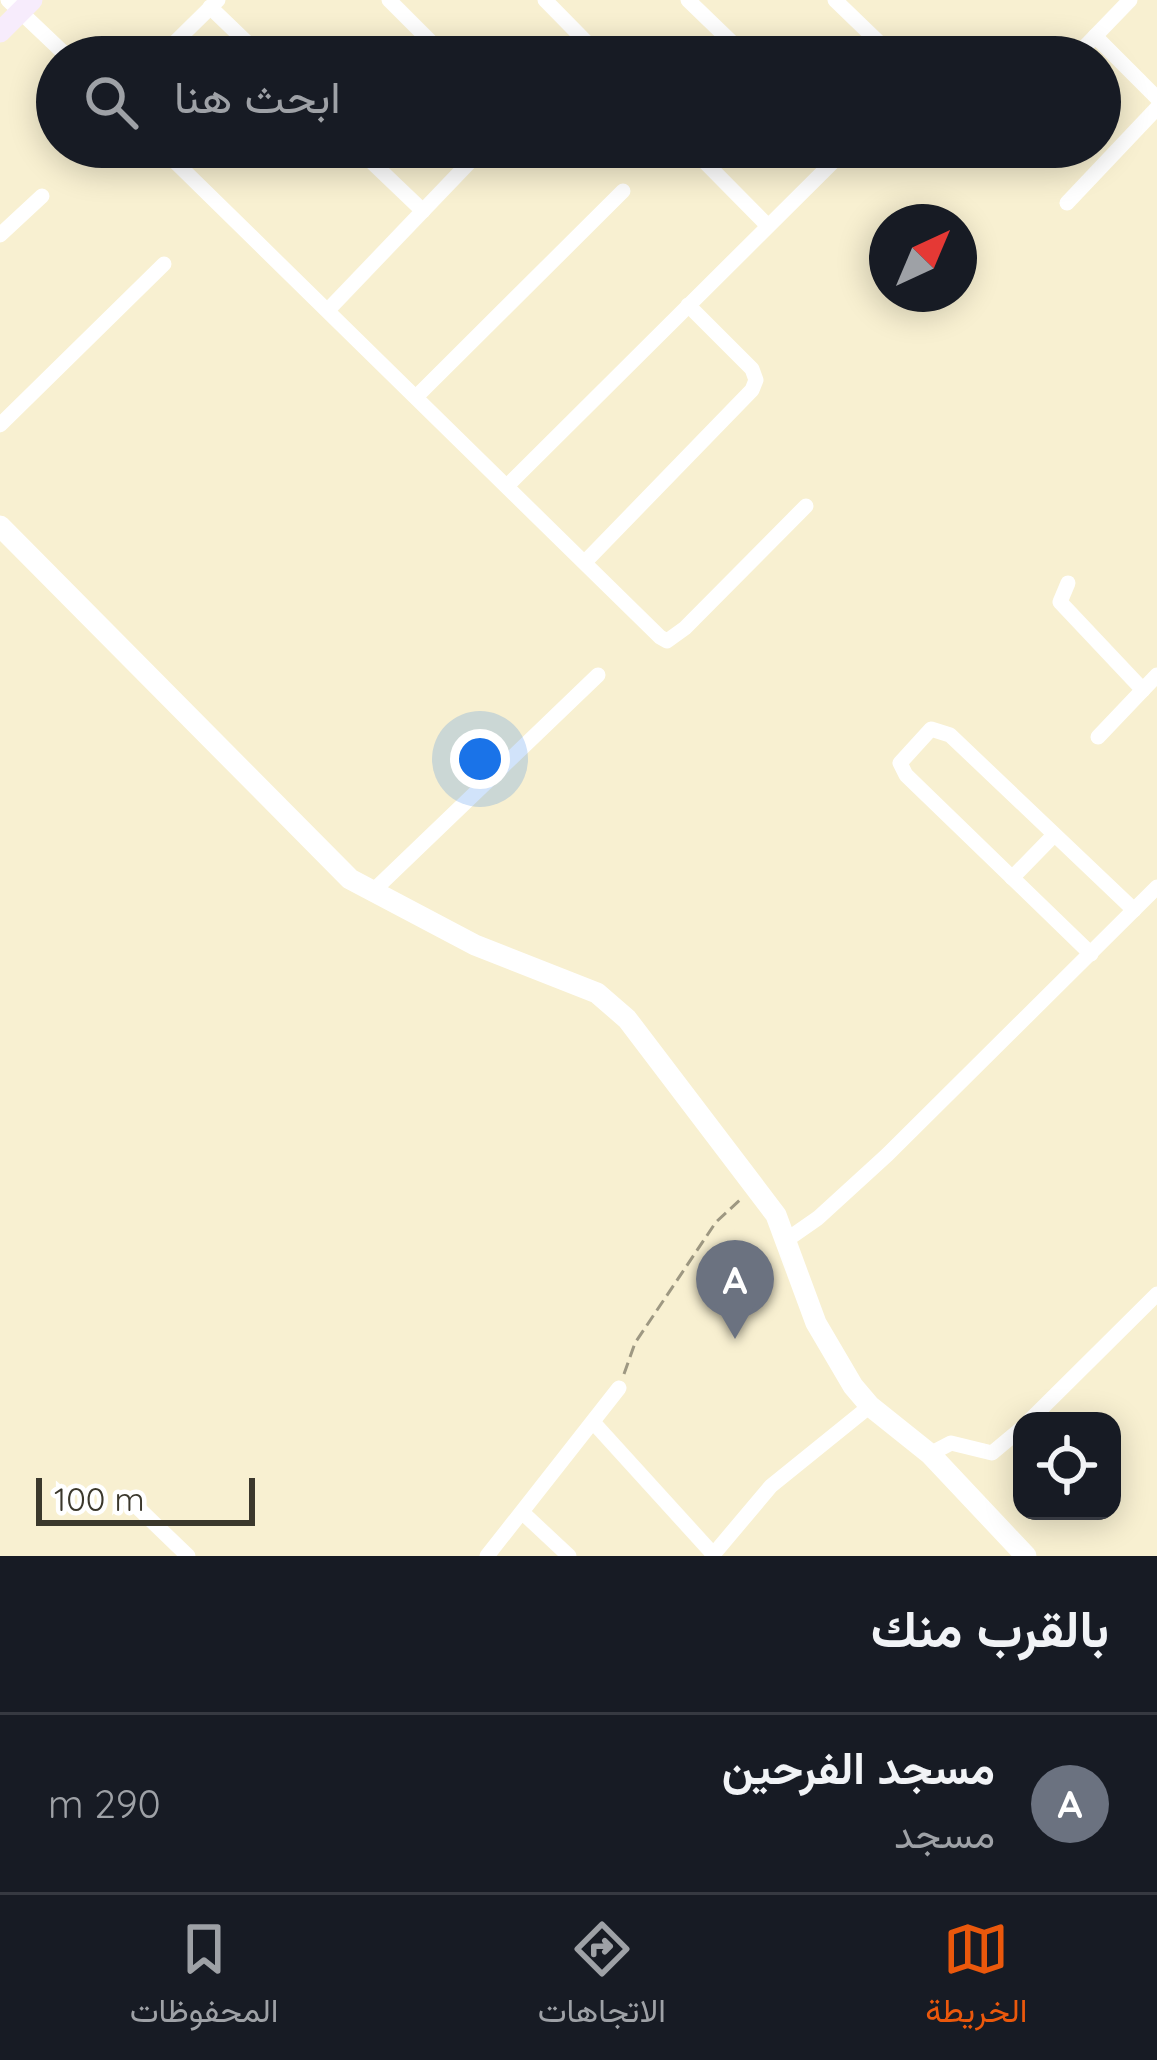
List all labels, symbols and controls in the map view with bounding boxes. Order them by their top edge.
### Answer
search box [36,36,1121,168]
text: ابحث هنا [174,68,341,124]
icon: search [78,69,144,135]
north arrow [869,204,977,312]
your location [450,729,510,789]
pin: A [696,1240,774,1339]
map controls [1013,1412,1121,1520]
button: locate [1013,1412,1121,1520]
scale bar [36,1472,255,1525]
text: 100 m [54,1478,145,1519]
text: بالقرب منك [871,1596,1109,1660]
text: مسجد الفرحين [722,1739,995,1795]
text: 290 m [48,1779,161,1828]
text: A [1058,1779,1082,1828]
text: مسجد [894,1809,995,1858]
tab: المحفوظات [130,1916,278,2040]
tab: الاتجاهات [538,1916,666,2040]
tab: الخريطة [925,1916,1027,2040]

